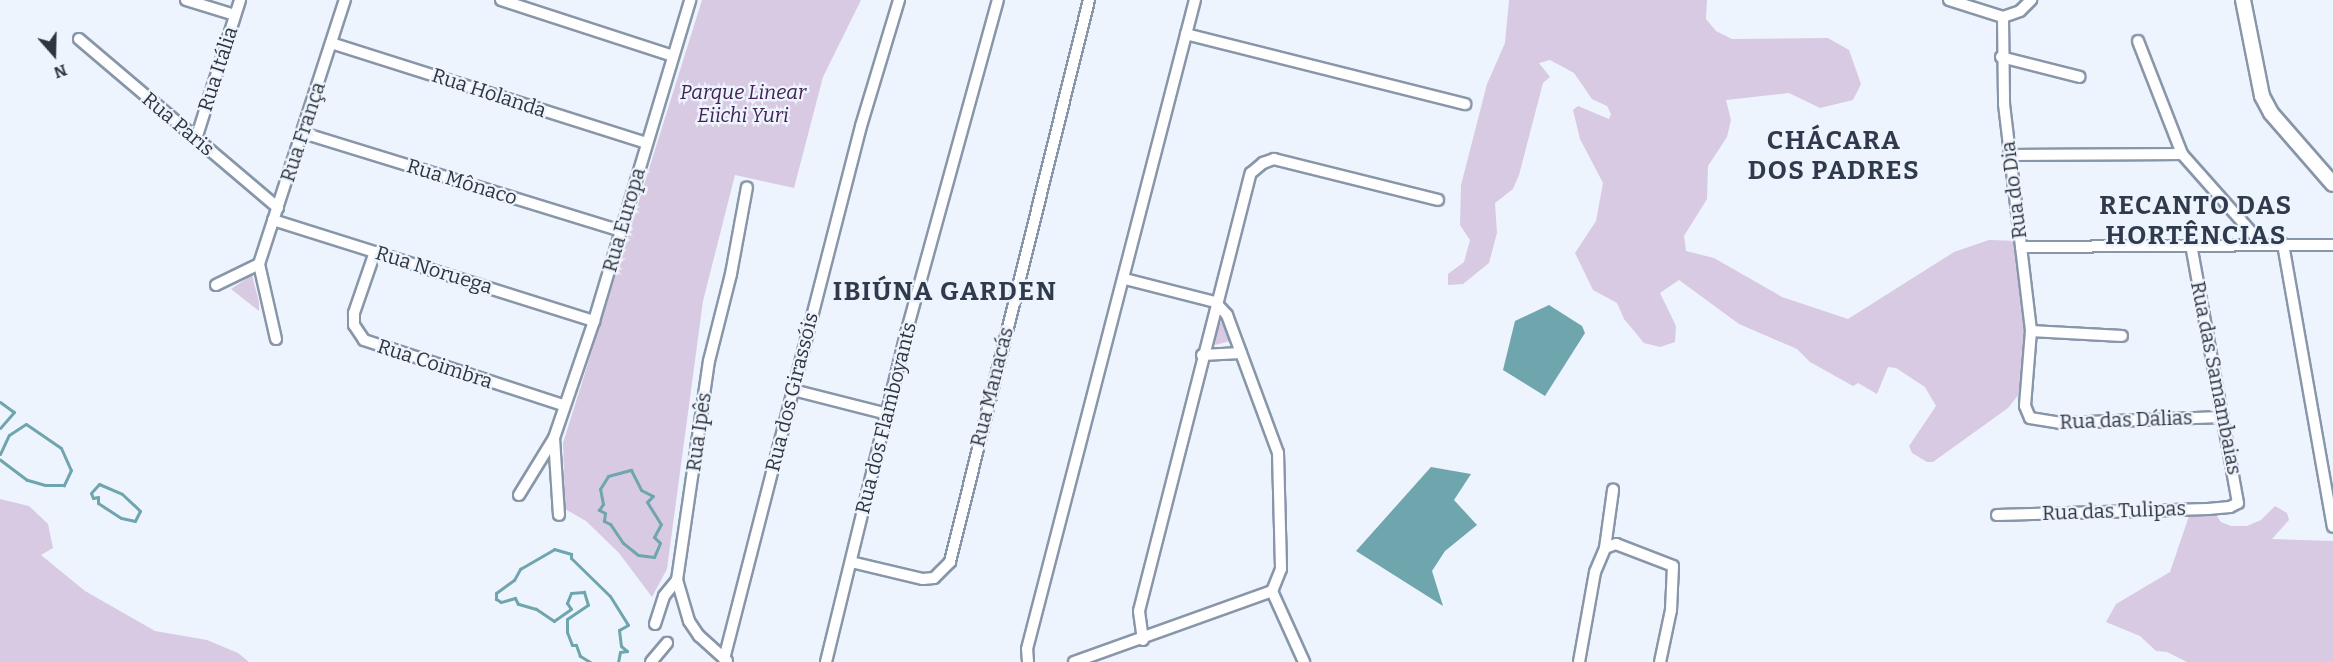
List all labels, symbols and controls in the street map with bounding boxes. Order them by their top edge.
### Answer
north arrow [24,24,84,84]
street label: Rua Itália [193,24,243,114]
text: N [51,60,69,82]
street label: Rua Holanda [429,63,549,123]
street label: Rua França [276,79,330,185]
park label: Parque Linear Eiichi Yuri [680,80,806,127]
street label: Rua Paris [137,87,219,161]
district label: CHÁCARA DOS PADRES [1748,125,1920,186]
street label: Rua do Dia [1996,140,2032,240]
street label: Rua Mônaco [404,154,520,210]
street label: Rua Europa [598,165,650,275]
district label: RECANTO DAS HORTÊNCIAS [2099,190,2293,252]
street label: Rua Noruega [373,241,495,299]
district label: IBIÚNA GARDEN [833,276,1057,308]
street label: Rua das Samambaias [2185,279,2247,477]
street label: Rua dos Girassóis [761,310,823,474]
street label: Rua dos Flamboyants [851,320,921,516]
street label: Rua Manacás [966,325,1018,449]
street label: Rua Coimbra [374,334,496,394]
street label: Rua Ipês [682,391,716,473]
street label: Rua das Dálias [2059,406,2193,434]
street label: Rua das Tulipas [2042,496,2186,526]

